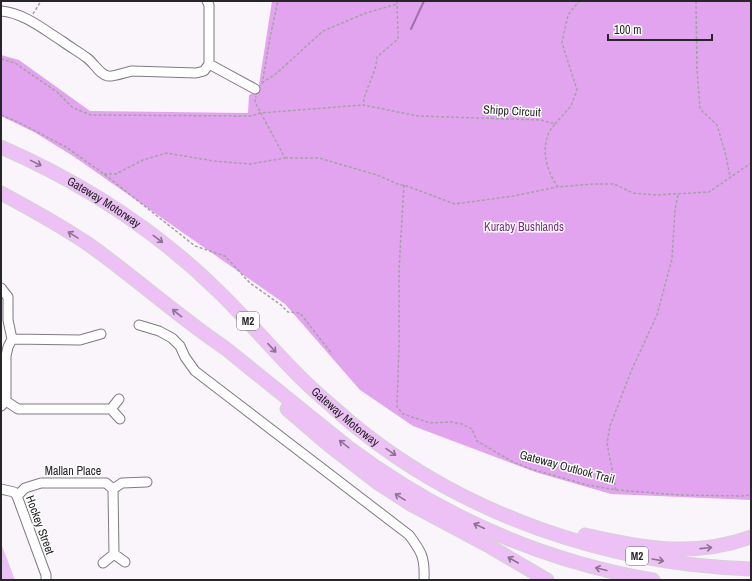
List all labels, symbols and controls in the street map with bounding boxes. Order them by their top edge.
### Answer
scale bar [608,16,712,42]
text: 100 m [614,22,641,38]
street label: Shipp Circuit [483,102,541,121]
one-way arrow [30,160,42,167]
street label: Gateway Motorway [64,173,144,232]
park label: Kuraby Bushlands [484,219,564,235]
one-way arrow [68,231,79,239]
one-way arrow [153,235,164,243]
one-way arrow [172,308,183,317]
road number: M2 [237,312,259,330]
one-way arrow [268,343,277,353]
street label: Gateway Motorway [308,384,383,450]
one-way arrow [339,440,350,448]
street label: Gateway Outlook Trail [518,447,616,487]
one-way arrow [385,448,396,456]
street label: Mallan Place [45,463,101,479]
street label: Hockey Street [22,493,58,557]
one-way arrow [394,493,405,501]
one-way arrow [473,522,485,529]
one-way arrow [699,545,712,552]
road number: M2 [626,547,648,565]
one-way arrow [508,556,519,564]
one-way arrow [651,556,664,564]
one-way arrow [595,565,608,573]

